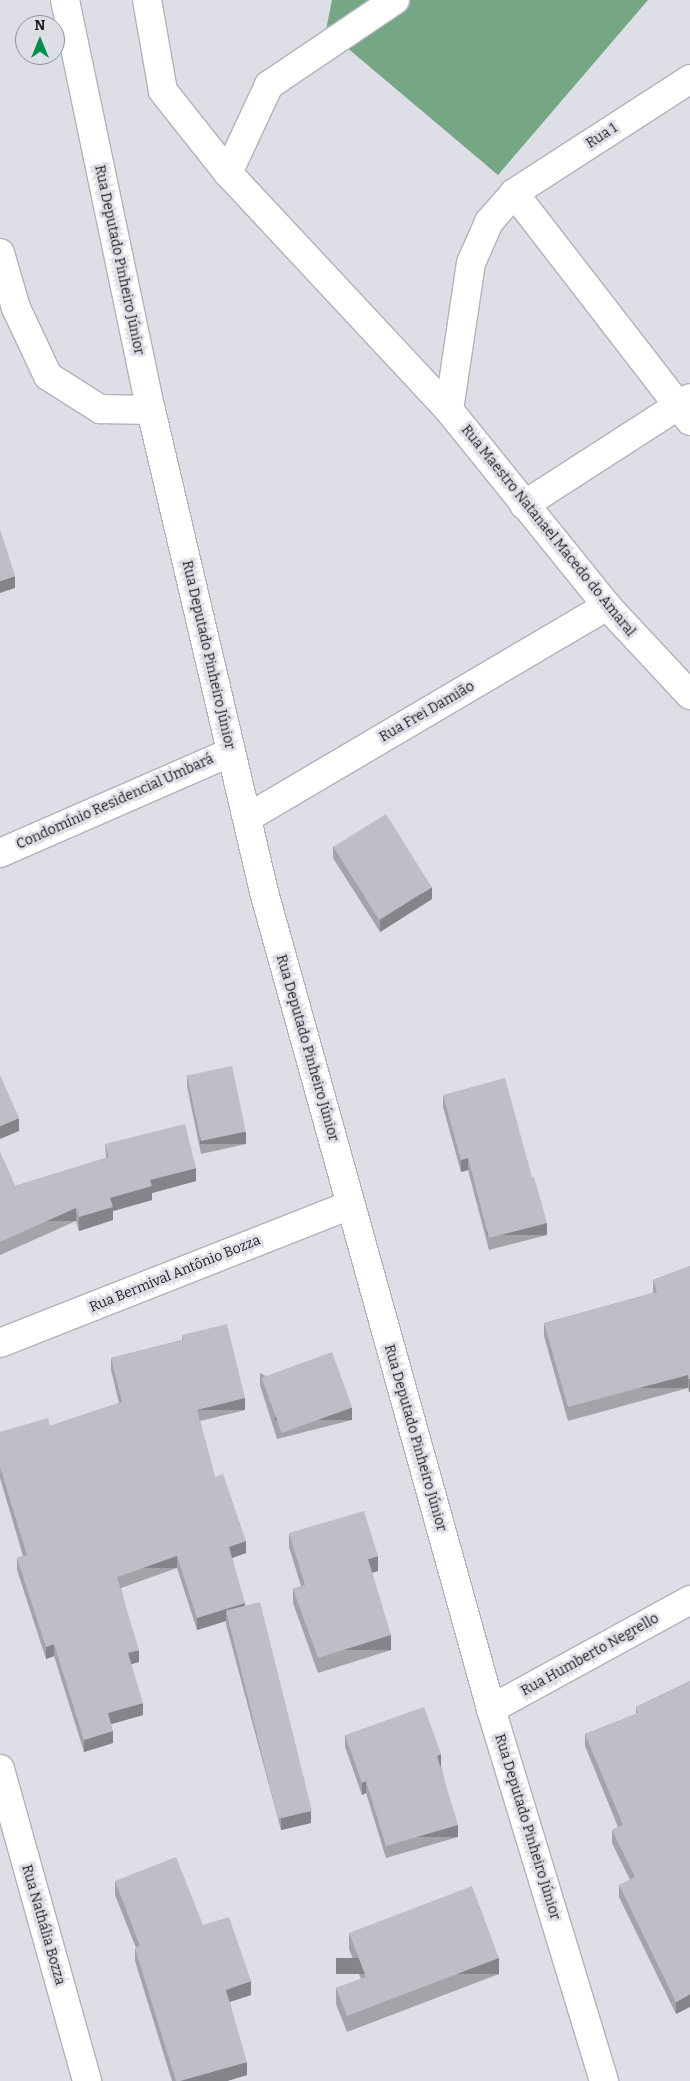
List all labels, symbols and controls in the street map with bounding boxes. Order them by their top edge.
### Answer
north arrow [15,15,65,65]
text: N [35,17,45,34]
street label: Rua 1 [583,120,621,152]
street label: Rua Deputado Pinheiro Júnior [91,164,147,356]
street label: Rua Maestro Natanael Macedo do Amaral [457,422,639,640]
street label: Rua Deputado Pinheiro Júnior [178,559,238,751]
street label: Rua Frei Damião [377,678,477,746]
street label: Condomínio Residencial Umbará [14,751,216,853]
street label: Rua Deputado Pinheiro Júnior [272,953,342,1143]
street label: Rua Bermival Antônio Bozza [87,1232,263,1316]
street label: Rua Deputado Pinheiro Júnior [380,1343,450,1533]
street label: Rua Humberto Negrello [518,1610,662,1700]
street label: Rua Deputado Pinheiro Júnior [491,1732,563,1922]
street label: Rua Nathália Bozza [18,1863,68,1987]

